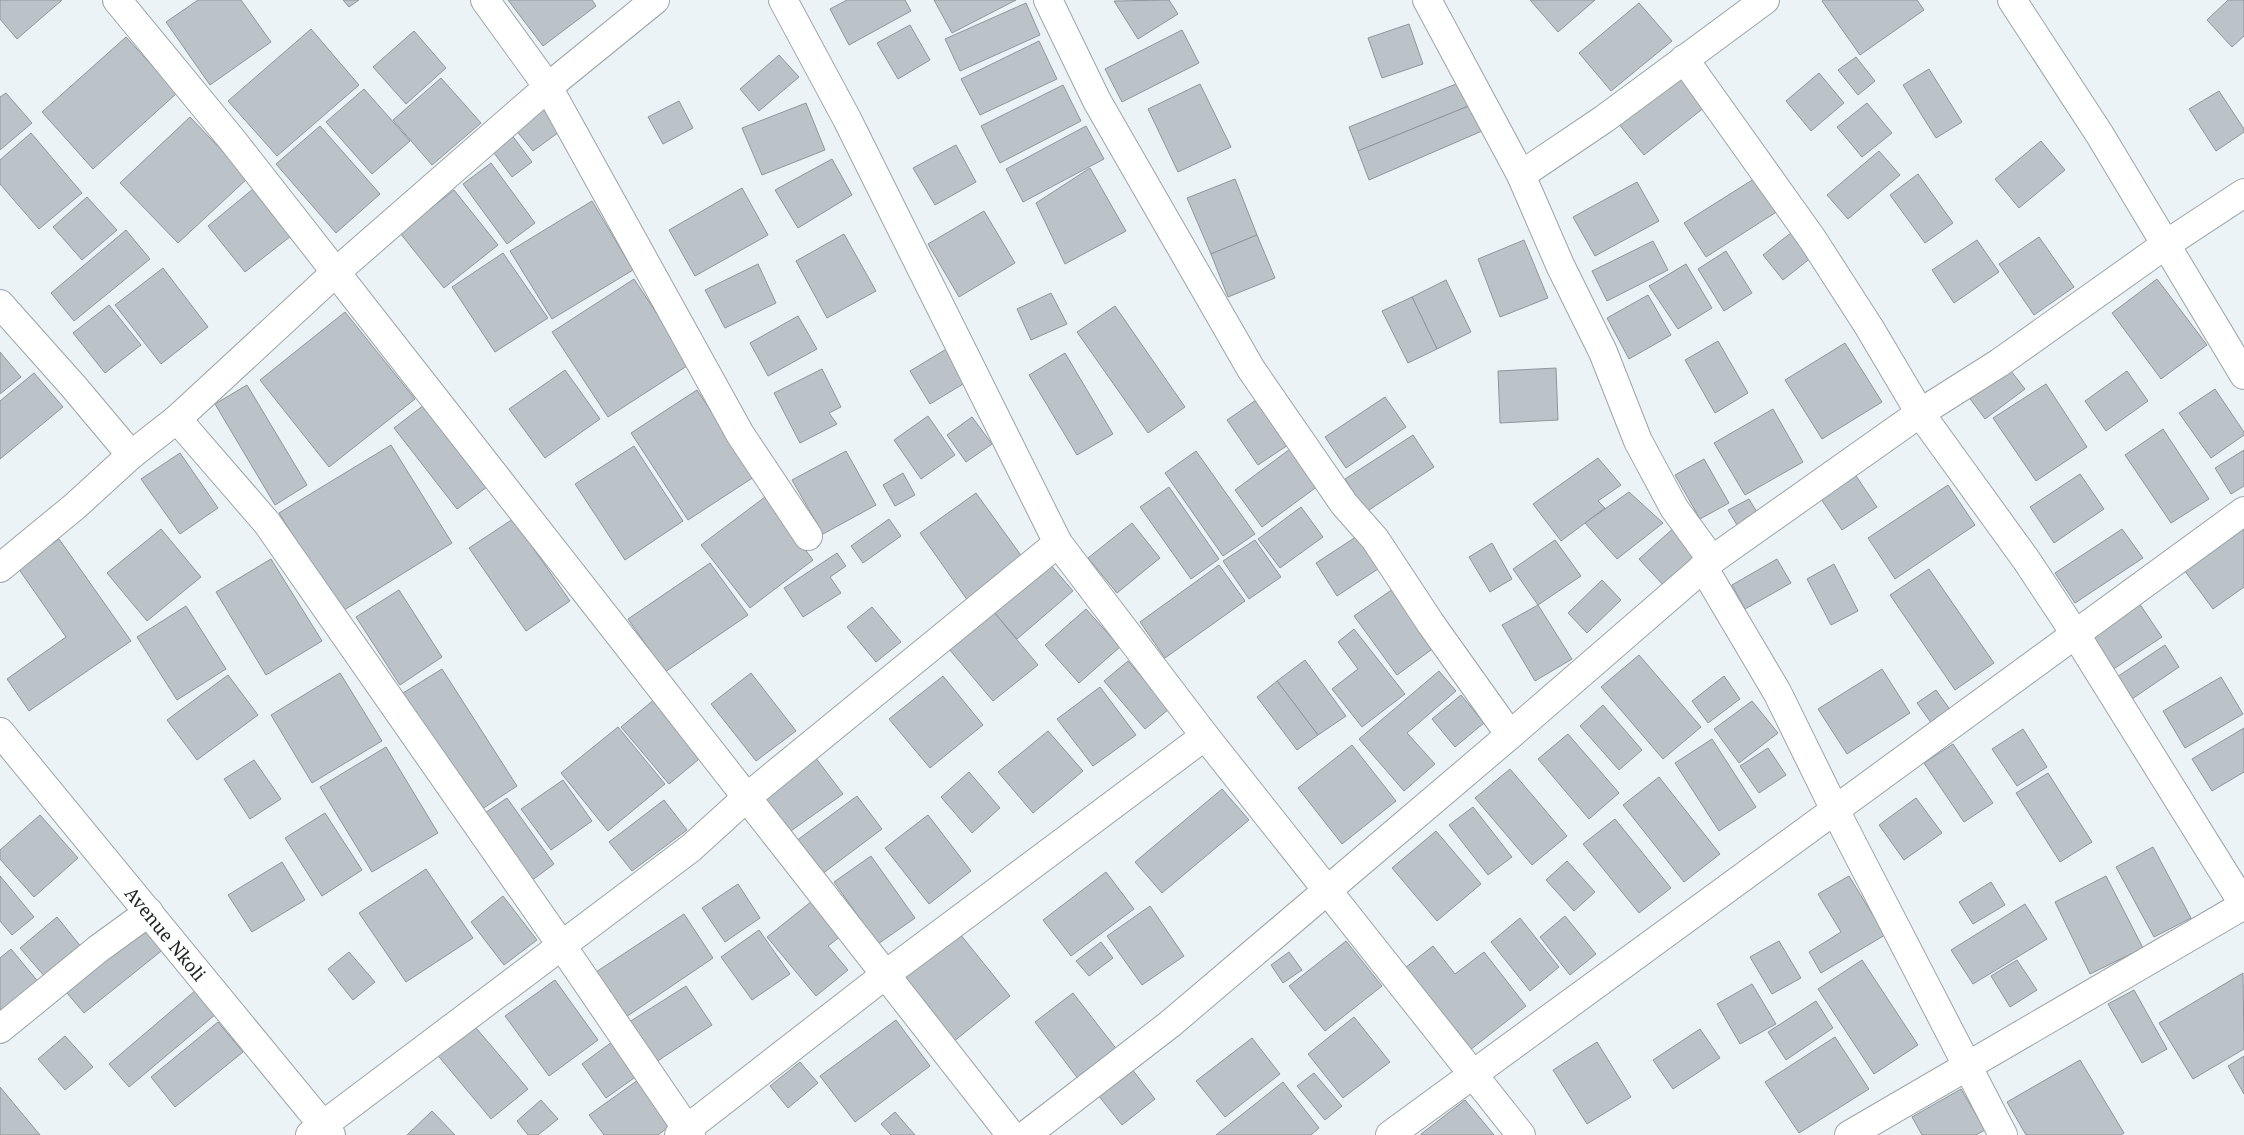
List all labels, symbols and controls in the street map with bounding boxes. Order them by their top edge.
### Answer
street label: Avenue Nkoli [120,882,211,986]

